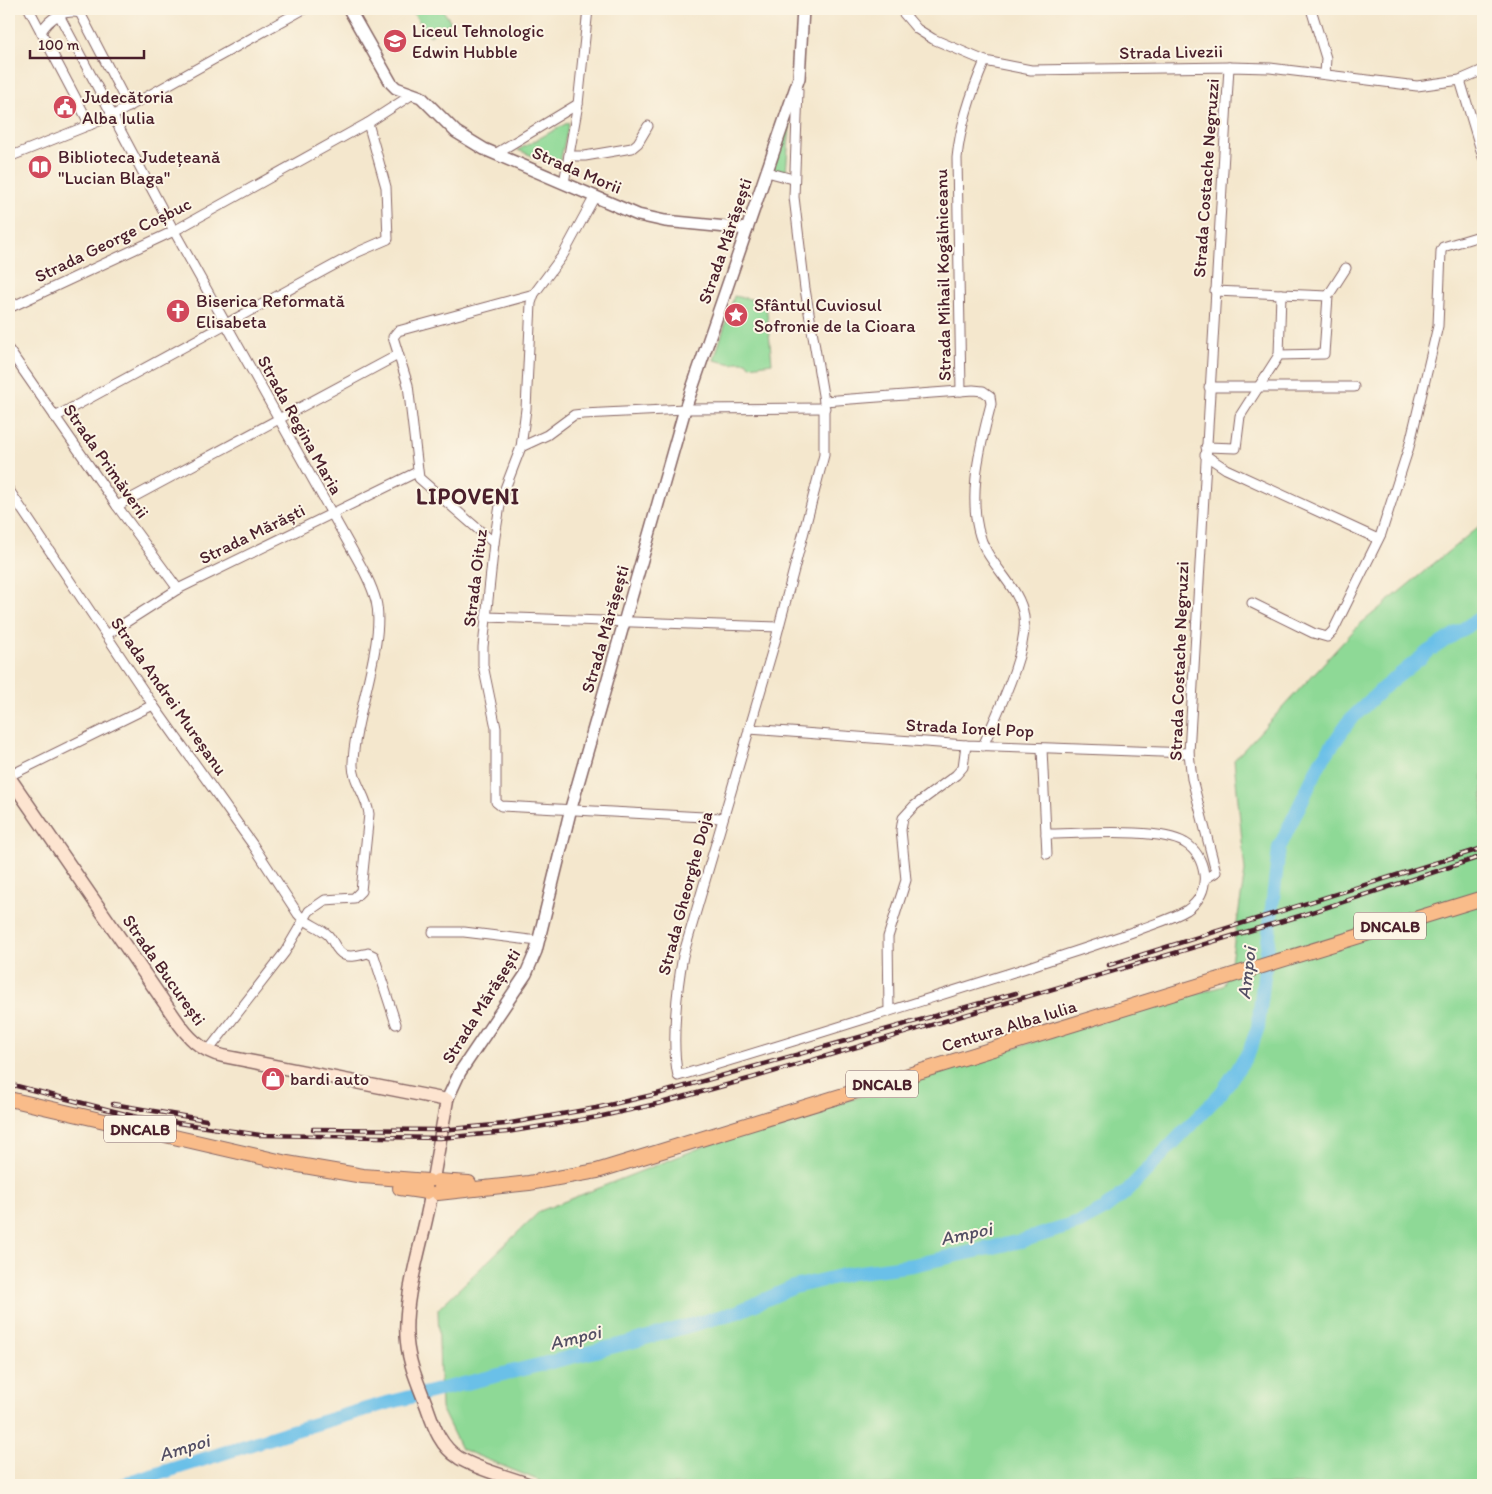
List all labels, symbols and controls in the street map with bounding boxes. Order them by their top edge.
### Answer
place label: Liceul Tehnologic Edwin Hubble [412,20,544,63]
scale bar [30,28,144,60]
school or university icon: Liceul Tehnologic Edwin Hubble [382,28,408,54]
text: 100 m [38,36,80,54]
street label: Strada Livezii [1119,40,1223,64]
street label: Strada Costache Negruzzi [1188,78,1224,278]
place label: Judecătoria Alba Iulia [82,86,173,129]
public building icon: Judecătoria Alba Iulia [52,94,78,120]
street label: Strada Morii [529,141,625,199]
place label: Biblioteca Județeană "Lucian Blaga" [58,146,221,189]
library icon: Biblioteca Județeană "Lucian Blaga" [27,154,53,180]
street label: Strada Mihail Kogălniceanu [930,169,956,381]
street label: Strada Mărășești [693,175,757,307]
street label: Strada George Coșbuc [31,193,195,287]
place label: Biserica Reformată Elisabeta [196,290,345,333]
place label: Sfântul Cuviosul Sofronie de la Cioara [754,294,916,337]
church icon: Biserica Reformată Elisabeta [165,298,191,324]
place icon: Sfântul Cuviosul Sofronie de la Cioara [723,302,749,328]
street label: Strada Regina Maria [253,352,347,499]
street label: Strada Primăverii [58,399,154,523]
district label: LIPOVENI [416,483,520,510]
street label: Strada Mărăști [195,499,309,569]
street label: Strada Oituz [458,528,492,628]
street label: Strada Costache Negruzzi [1165,561,1193,761]
street label: Strada Mărășești [576,563,634,695]
street label: Strada Andrei Mureșanu [106,613,232,780]
street label: Strada Ionel Pop [905,714,1035,742]
street label: Strada Gheorghe Doja [653,808,718,977]
street label: Strada București [118,910,210,1030]
road number: DNCALB [1354,912,1426,939]
street label: Strada Mărășești [437,944,525,1068]
water label: Ampoi [1232,944,1261,1000]
street label: Centura Alba Iulia [939,995,1080,1057]
shop icon: bardi auto [260,1066,286,1092]
place label: bardi auto [290,1068,369,1090]
road number: DNCALB [846,1070,918,1098]
road number: DNCALB [104,1116,176,1142]
water label: Ampoi [938,1216,996,1250]
water label: Ampoi [547,1320,605,1355]
water label: Ampoi [156,1428,214,1466]

